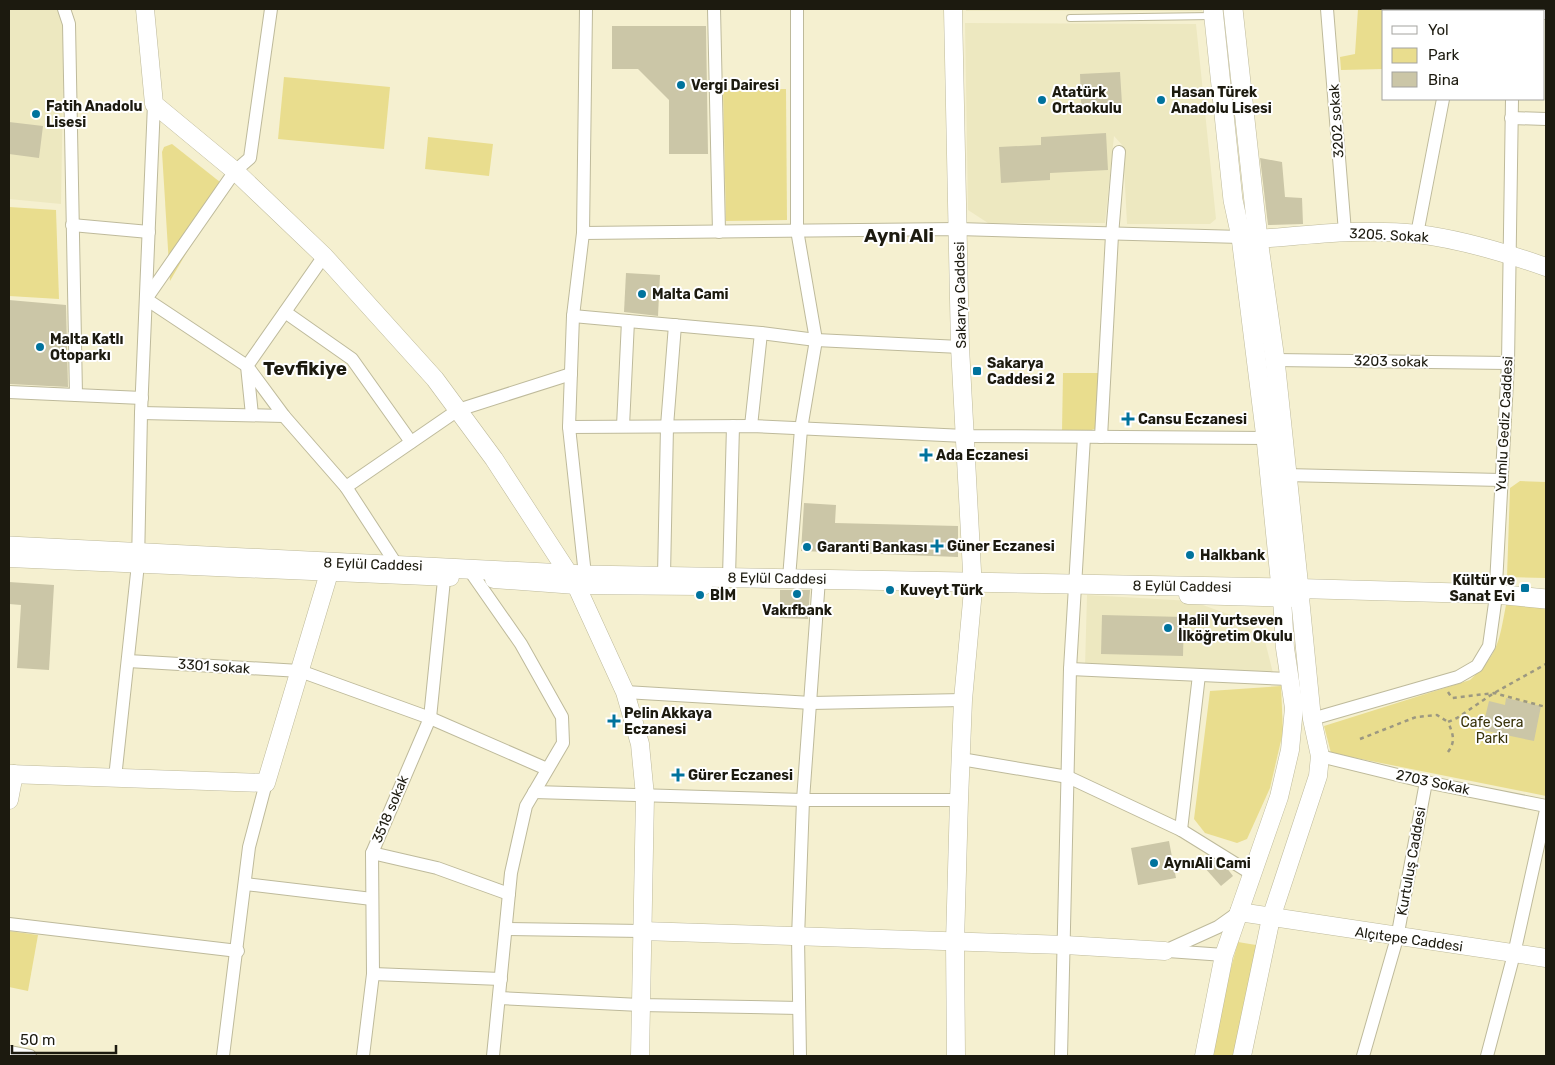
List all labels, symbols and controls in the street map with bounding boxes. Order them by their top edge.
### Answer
legend [1382,10,1545,100]
text: Yol [1428,21,1449,39]
text: Park [1428,46,1459,64]
text: Bina [1428,71,1459,89]
place label: Vergi Dairesi [691,77,779,94]
marker: Vergi Dairesi [675,79,687,91]
street label: 3202 sokak [1325,83,1348,159]
place label: Atatürk Ortaokulu [1052,84,1122,117]
place label: Hasan Türek Anadolu Lisesi [1171,84,1272,117]
marker: Atatürk Ortaokulu [1036,94,1048,106]
marker: Hasan Türek Anadolu Lisesi [1155,94,1167,106]
place label: Fatih Anadolu Lisesi [46,98,143,131]
marker: Fatih Anadolu Lisesi [30,108,42,120]
district label: Ayni Ali [864,224,934,247]
street label: 3205. Sokak [1349,225,1430,246]
street label: Sakarya Caddesi [951,241,970,349]
place label: Malta Cami [652,286,729,303]
marker: Malta Cami [636,288,648,300]
place label: Malta Katlı Otoparkı [50,331,124,364]
marker: Malta Katlı Otoparkı [34,341,46,353]
street label: 3203 sokak [1354,352,1429,371]
place label: Sakarya Caddesi 2 [987,355,1055,388]
street label: Yumlu Gediz Caddesi [1492,356,1517,492]
district label: Tevfikiye [263,357,347,380]
marker: Sakarya Caddesi 2 [971,365,983,377]
place label: Cansu Eczanesi [1138,411,1247,428]
marker: Cansu Eczanesi [1122,413,1134,425]
place label: Ada Eczanesi [936,447,1028,464]
marker: Ada Eczanesi [920,449,932,461]
place label: Güner Eczanesi [947,538,1055,555]
place label: Garanti Bankası [817,539,927,556]
marker: Güner Eczanesi [931,540,943,552]
marker: Garanti Bankası [801,541,813,553]
place label: Halkbank [1200,547,1266,564]
marker: Halkbank [1184,549,1196,561]
street label: 8 Eylül Caddesi [323,554,423,575]
street label: 8 Eylül Caddesi [727,569,827,588]
place label: Kültür ve Sanat Evi [1450,572,1515,605]
street label: 8 Eylül Caddesi [1132,577,1232,596]
place label: Kuveyt Türk [900,582,984,599]
marker: Kültür ve Sanat Evi [1519,582,1531,594]
marker: Kuveyt Türk [884,584,896,596]
place label: BİM [710,586,736,604]
marker: Vakıfbank [791,588,803,600]
marker: BİM [694,589,706,601]
place label: Vakıfbank [762,602,833,619]
place label: Halil Yurtseven İlköğretim Okulu [1178,612,1293,645]
marker: Halil Yurtseven İlköğretim Okulu [1162,622,1174,634]
street label: 3301 sokak [177,655,251,678]
place label: Pelin Akkaya Eczanesi [624,705,712,738]
park label: Cafe Sera Parkı [1461,714,1524,747]
marker: Pelin Akkaya Eczanesi [608,715,620,727]
street label: 2703 Sokak [1394,766,1472,799]
place label: Gürer Eczanesi [688,767,793,784]
marker: Gürer Eczanesi [672,769,684,781]
street label: 3518 sokak [369,772,413,846]
street label: Kurtuluş Caddesi [1394,805,1429,917]
place label: AynıAli Cami [1164,855,1251,872]
marker: AynıAli Cami [1148,857,1160,869]
street label: Alçıtepe Caddesi [1354,923,1464,955]
scale bar [12,1022,116,1054]
text: 50 m [20,1031,55,1049]

